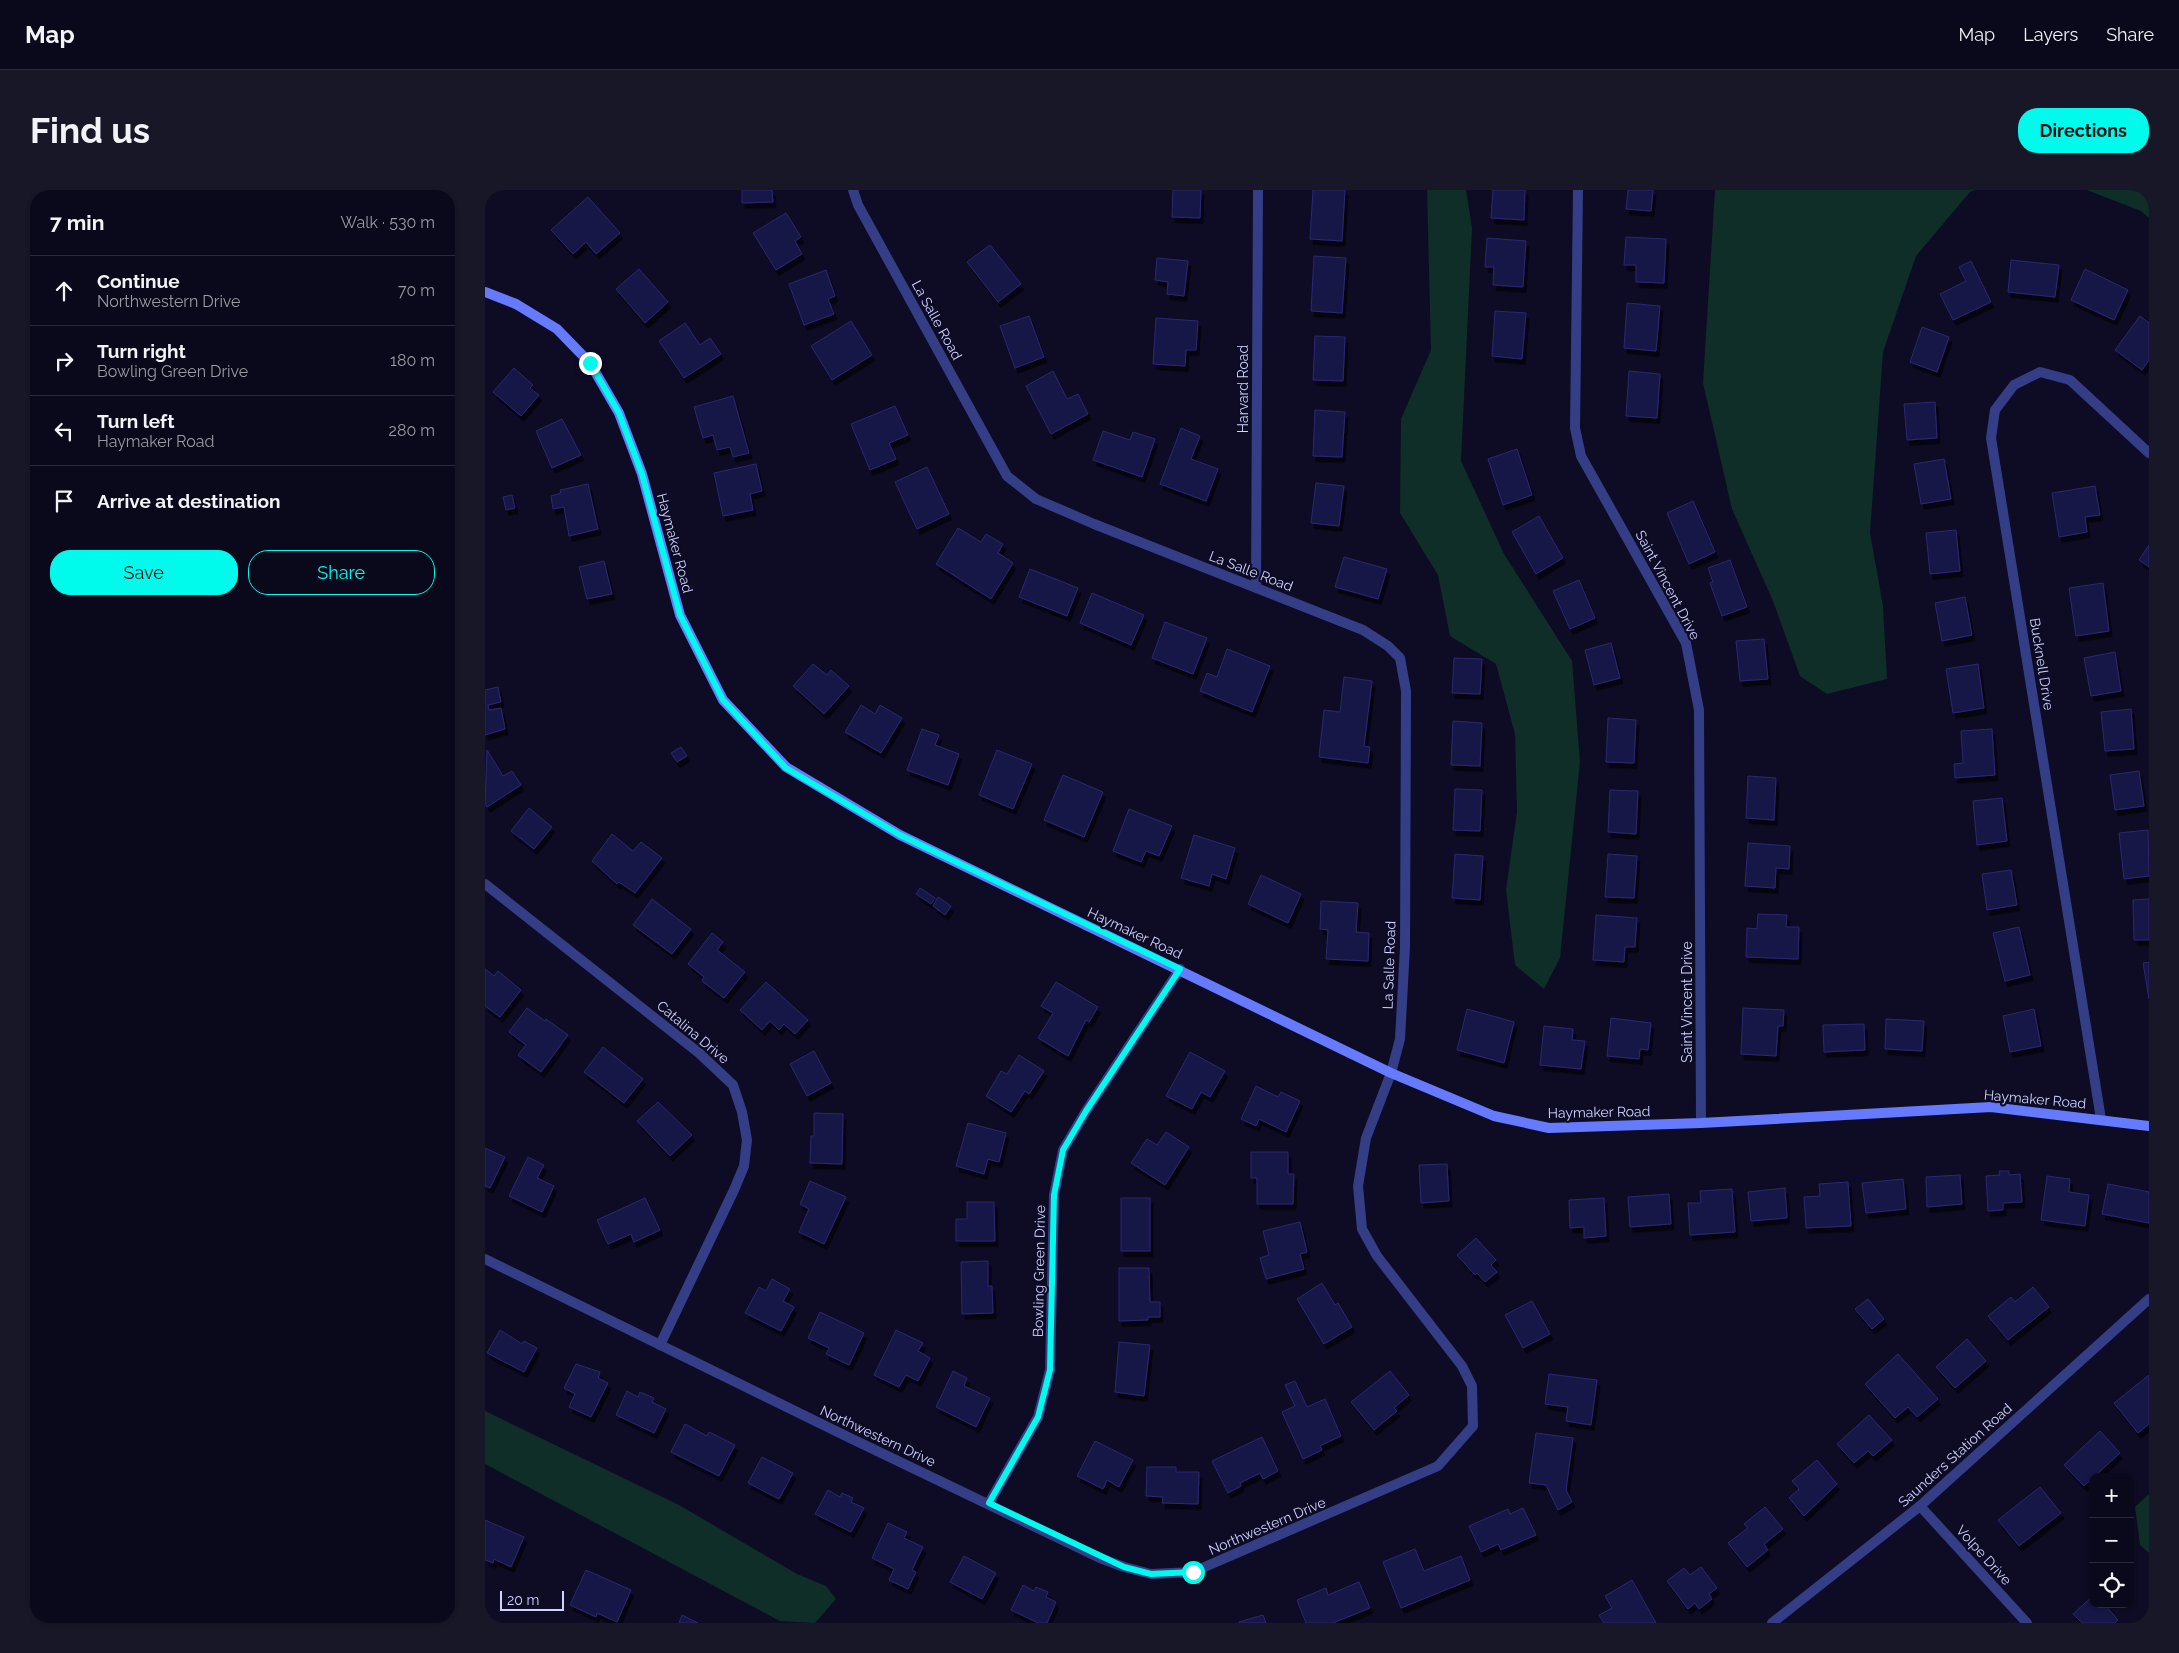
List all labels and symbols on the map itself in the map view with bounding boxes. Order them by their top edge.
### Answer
street label: La Salle Road [909,277,965,363]
street label: Harvard Road [1235,345,1251,433]
route end [579,352,602,375]
street label: Haymaker Road [654,491,696,595]
street label: Saint Vincent Drive [1632,528,1704,642]
street label: La Salle Road [1207,548,1295,594]
street label: Bucknell Drive [2027,617,2057,711]
street label: Haymaker Road [1085,904,1185,962]
street label: La Salle Road [1379,921,1399,1009]
street label: Saint Vincent Drive [1679,941,1695,1063]
street label: Catalina Drive [654,997,732,1067]
street label: Haymaker Road [1983,1087,2087,1111]
street label: Haymaker Road [1547,1103,1651,1121]
street label: Bowling Green Drive [1030,1205,1048,1337]
street label: Saunders Station Road [1895,1400,2015,1510]
street label: Northwestern Drive [818,1402,938,1470]
street label: Northwestern Drive [1206,1494,1328,1558]
street label: Volpe Drive [1953,1522,2015,1588]
route start [1182,1561,1205,1584]
scale bar [500,1588,564,1611]

